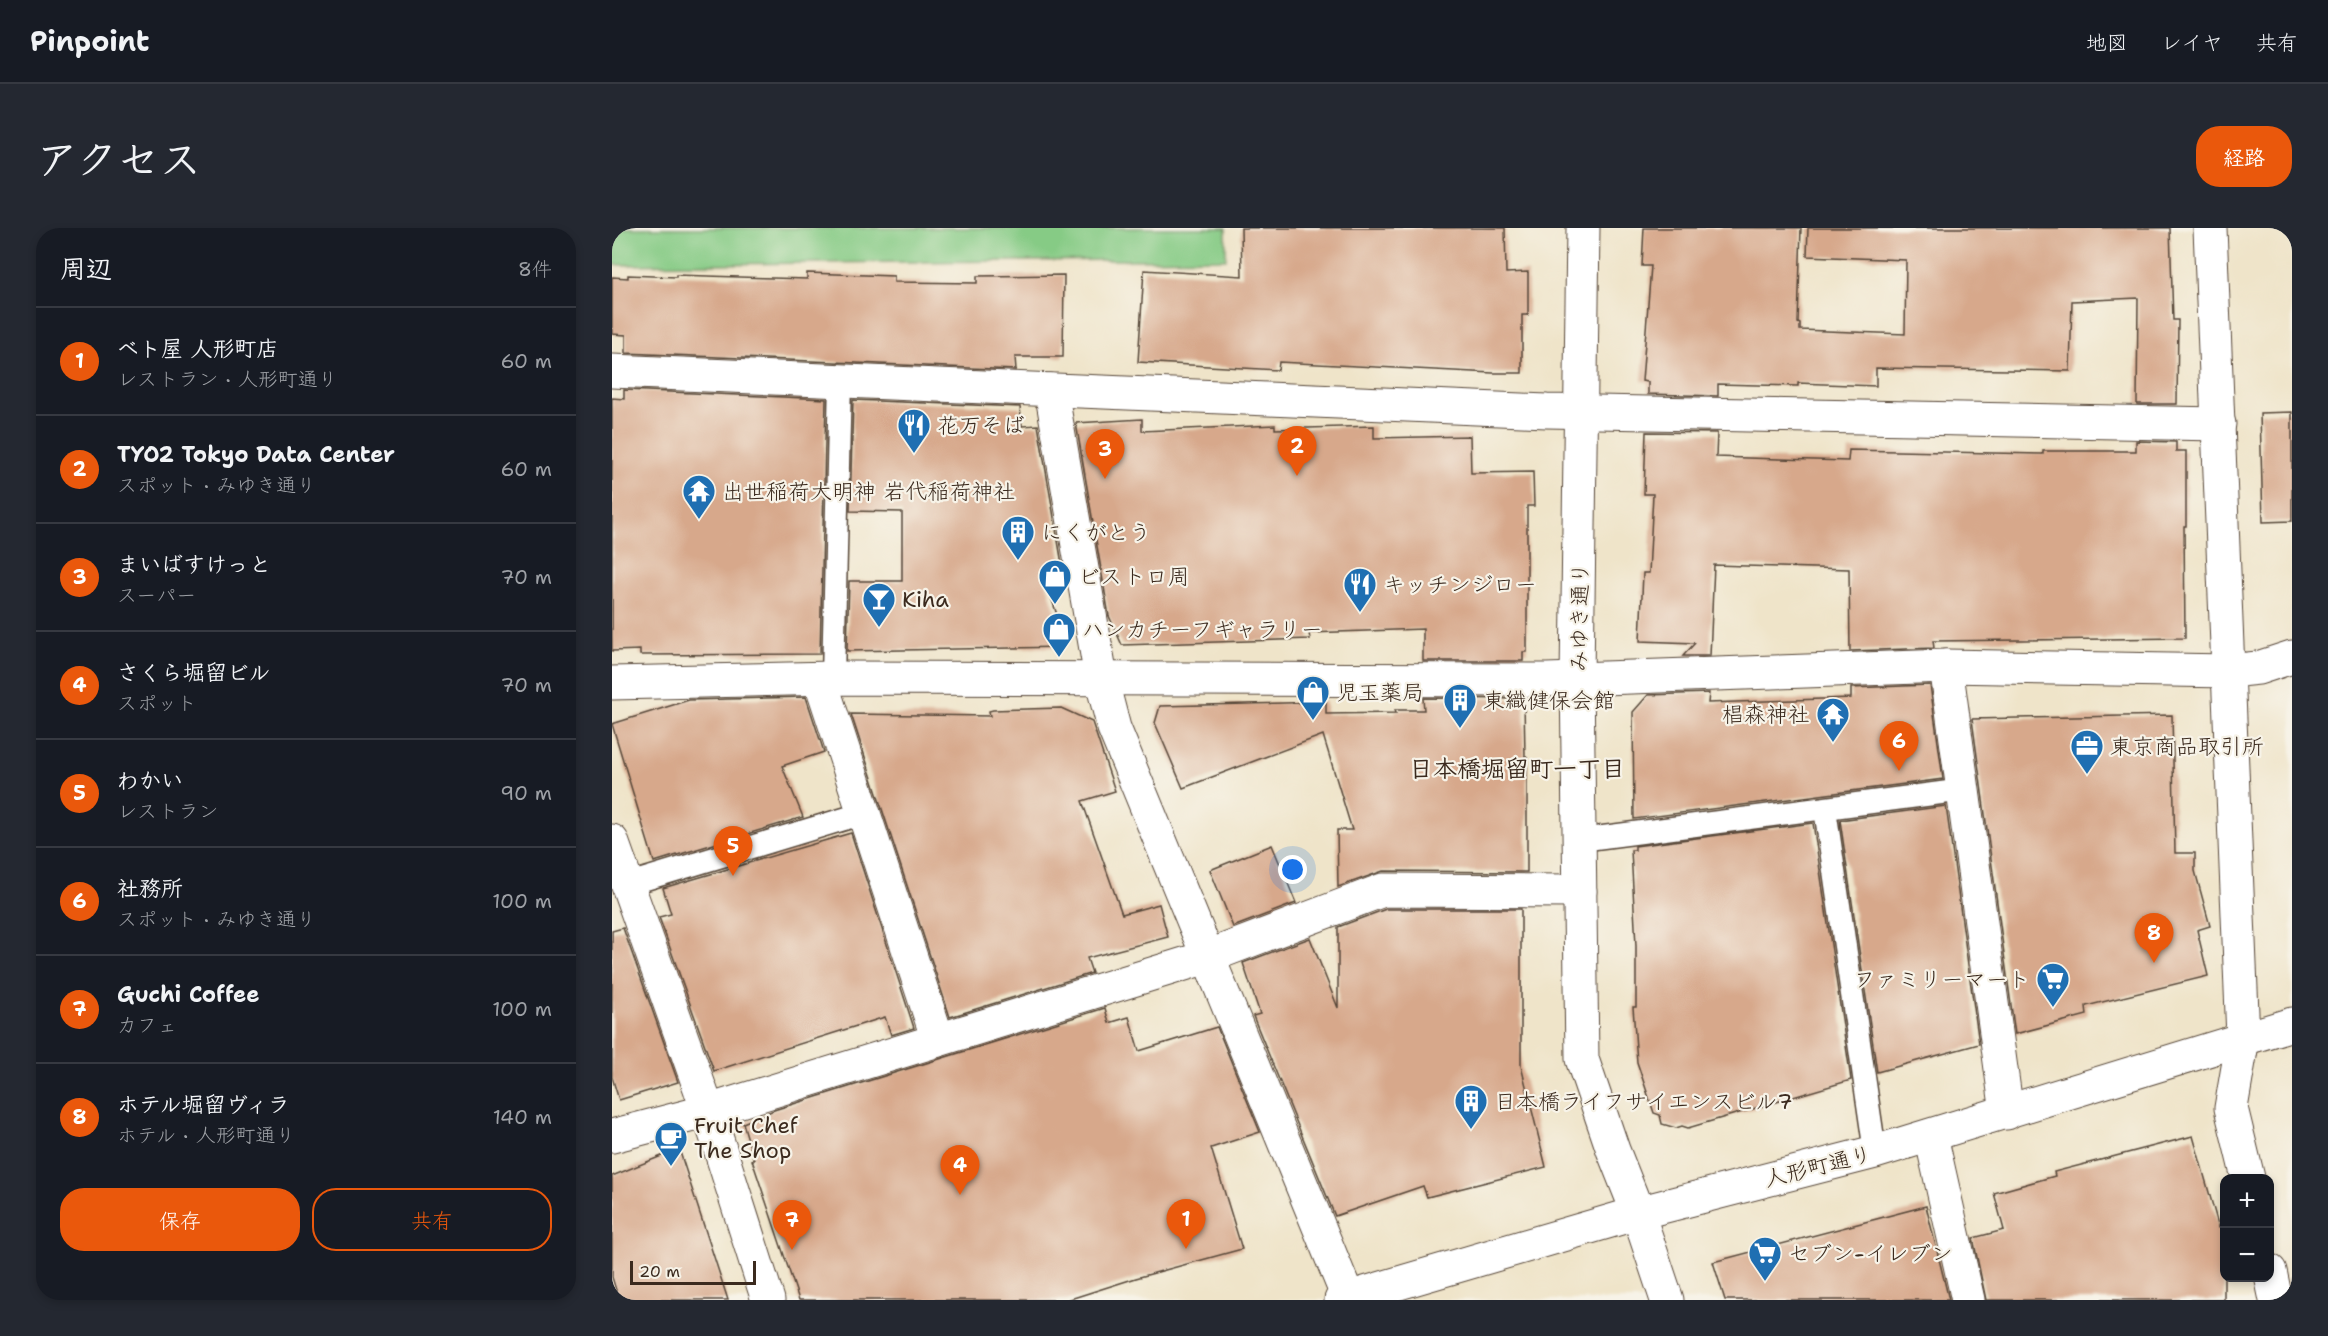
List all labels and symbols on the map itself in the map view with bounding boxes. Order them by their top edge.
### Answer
restaurant icon: 花万そば [896,407,932,454]
place label: 花万そば [937,411,1025,440]
pin: 2 [1278,426,1316,476]
pin: 3 [1086,430,1124,479]
temple icon: 出世稲荷大明神 岩代稲荷神社 [681,473,717,520]
place label: 出世稲荷大明神 岩代稲荷神社 [722,477,1016,506]
building icon: にくがとう [1000,514,1036,561]
place label: にくがとう [1041,518,1151,547]
shop icon: ビストロ周 [1037,558,1073,605]
place label: ビストロ周 [1078,562,1190,591]
street label: みゆき通り [1564,562,1595,672]
restaurant icon: キッチンジロー [1342,566,1378,613]
place label: キッチンジロー [1383,570,1537,599]
bar icon: Kiha [861,581,897,628]
place label: Kiha [902,585,949,614]
shop icon: ハンカチーフギャラリー [1041,611,1077,658]
place label: ハンカチーフギャラリー [1082,615,1323,644]
shop icon: 児玉薬局 [1295,674,1331,721]
place label: 児玉薬局 [1336,678,1424,707]
building icon: 東織健保会館 [1442,682,1478,729]
place label: 東織健保会館 [1483,686,1615,715]
temple icon: 椙森神社 [1815,696,1851,743]
place label: 椙森神社 [1722,700,1810,729]
pin: 6 [1880,722,1918,771]
office icon: 東京商品取引所 [2069,728,2105,775]
place label: 東京商品取引所 [2110,732,2264,761]
district label: 日本橋堀留町一丁目 [1409,753,1625,785]
pin: 5 [714,826,752,876]
your location [1278,855,1307,884]
pin: 8 [2134,914,2174,963]
supermarket icon: ファミリーマート [2035,961,2071,1008]
place label: ファミリーマート [1854,965,2030,994]
building icon: 日本橋ライフサイエンスビル7 [1453,1083,1489,1130]
place label: 日本橋ライフサイエンスビル7 [1494,1087,1793,1116]
place label: Fruit Chef The Shop [694,1111,799,1165]
cafe icon: Fruit Chef The Shop [653,1120,689,1167]
street label: 人形町通り [1761,1139,1875,1194]
pin: 4 [940,1146,980,1195]
pin: 7 [772,1200,812,1250]
pin: 1 [1166,1200,1206,1249]
supermarket icon: セブン-イレブン [1747,1235,1783,1282]
place label: セブン-イレブン [1788,1239,1953,1268]
scale bar [630,1258,756,1286]

